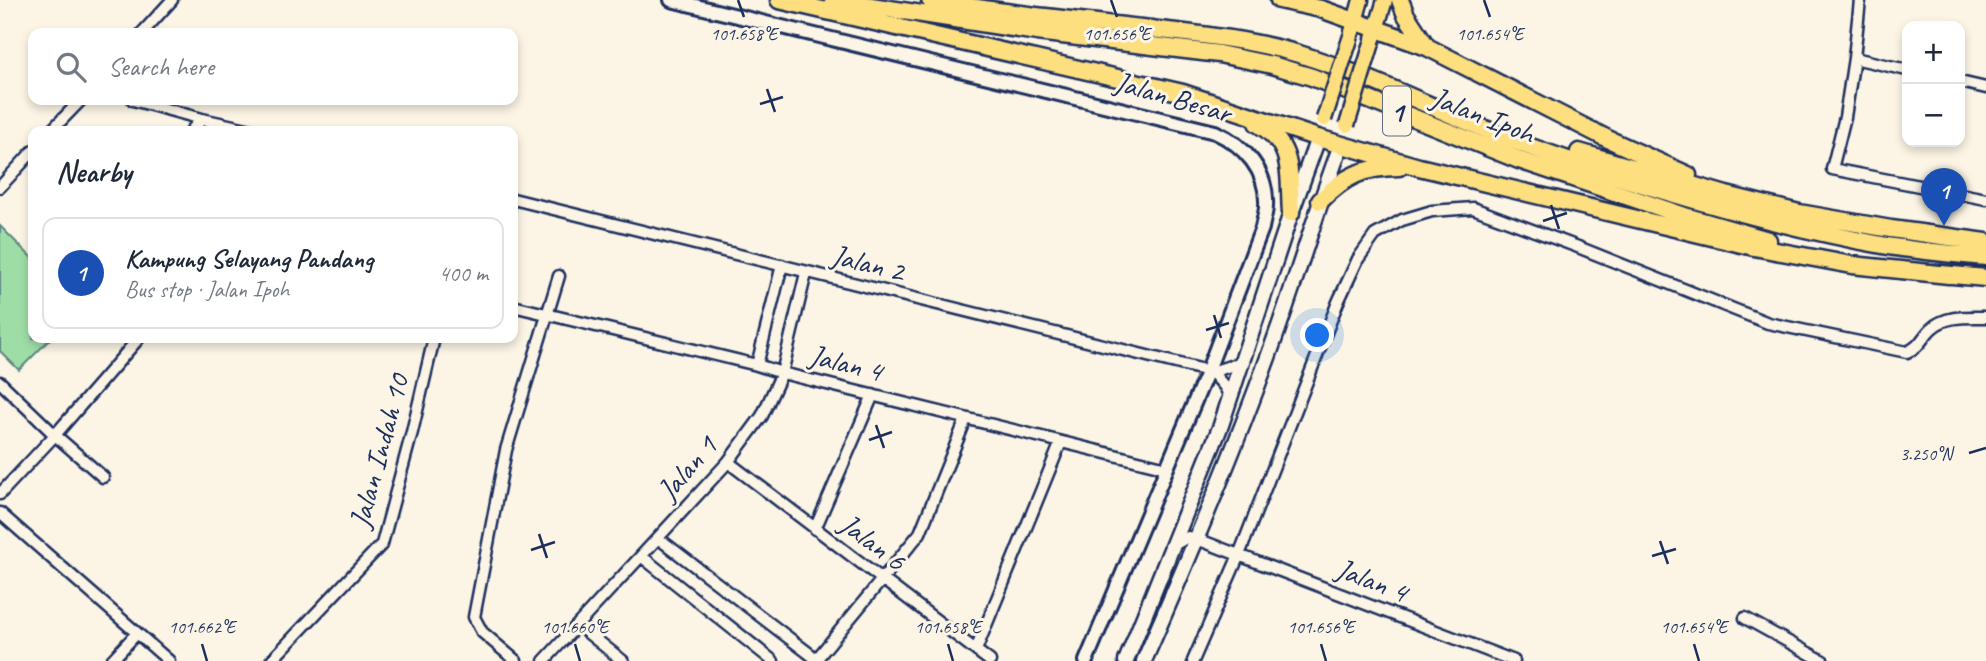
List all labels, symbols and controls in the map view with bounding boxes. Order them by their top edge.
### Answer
map controls [1902,21,1965,147]
button: + [1902,21,1965,84]
text: 101.658°E [711,23,780,45]
text: 101.656°E [1084,23,1153,45]
text: 101.654°E [1457,23,1526,45]
search box [28,28,518,105]
icon: search [52,48,90,86]
text: Search here [108,50,214,83]
street label: Jalan Besar [1109,62,1239,133]
street label: Jalan Ipoh [1424,77,1542,153]
button: − [1902,84,1965,147]
road number: 1 [1383,86,1411,136]
text: Nearby [56,153,132,191]
pin: 1 [1921,168,1967,226]
street label: Jalan 2 [826,235,911,291]
text: Kampung Selayang Pandang [125,242,373,275]
text: 1 [76,259,86,288]
text: 400 m [439,259,488,288]
text: Bus stop · Jalan Ipoh [125,275,289,304]
your location [1300,318,1334,352]
street label: Jalan 4 [804,335,889,391]
street label: Jalan Indah 10 [340,368,418,534]
street label: Jalan 1 [647,427,726,510]
text: 3.250°N [1900,443,1955,465]
street label: Jalan 6 [831,504,915,580]
street label: Jalan 4 [1329,548,1415,612]
text: 101.662°E [169,616,238,638]
text: 101.660°E [542,616,611,638]
text: 101.658°E [915,616,984,638]
text: 101.656°E [1288,616,1357,638]
text: 101.654°E [1661,616,1730,638]

